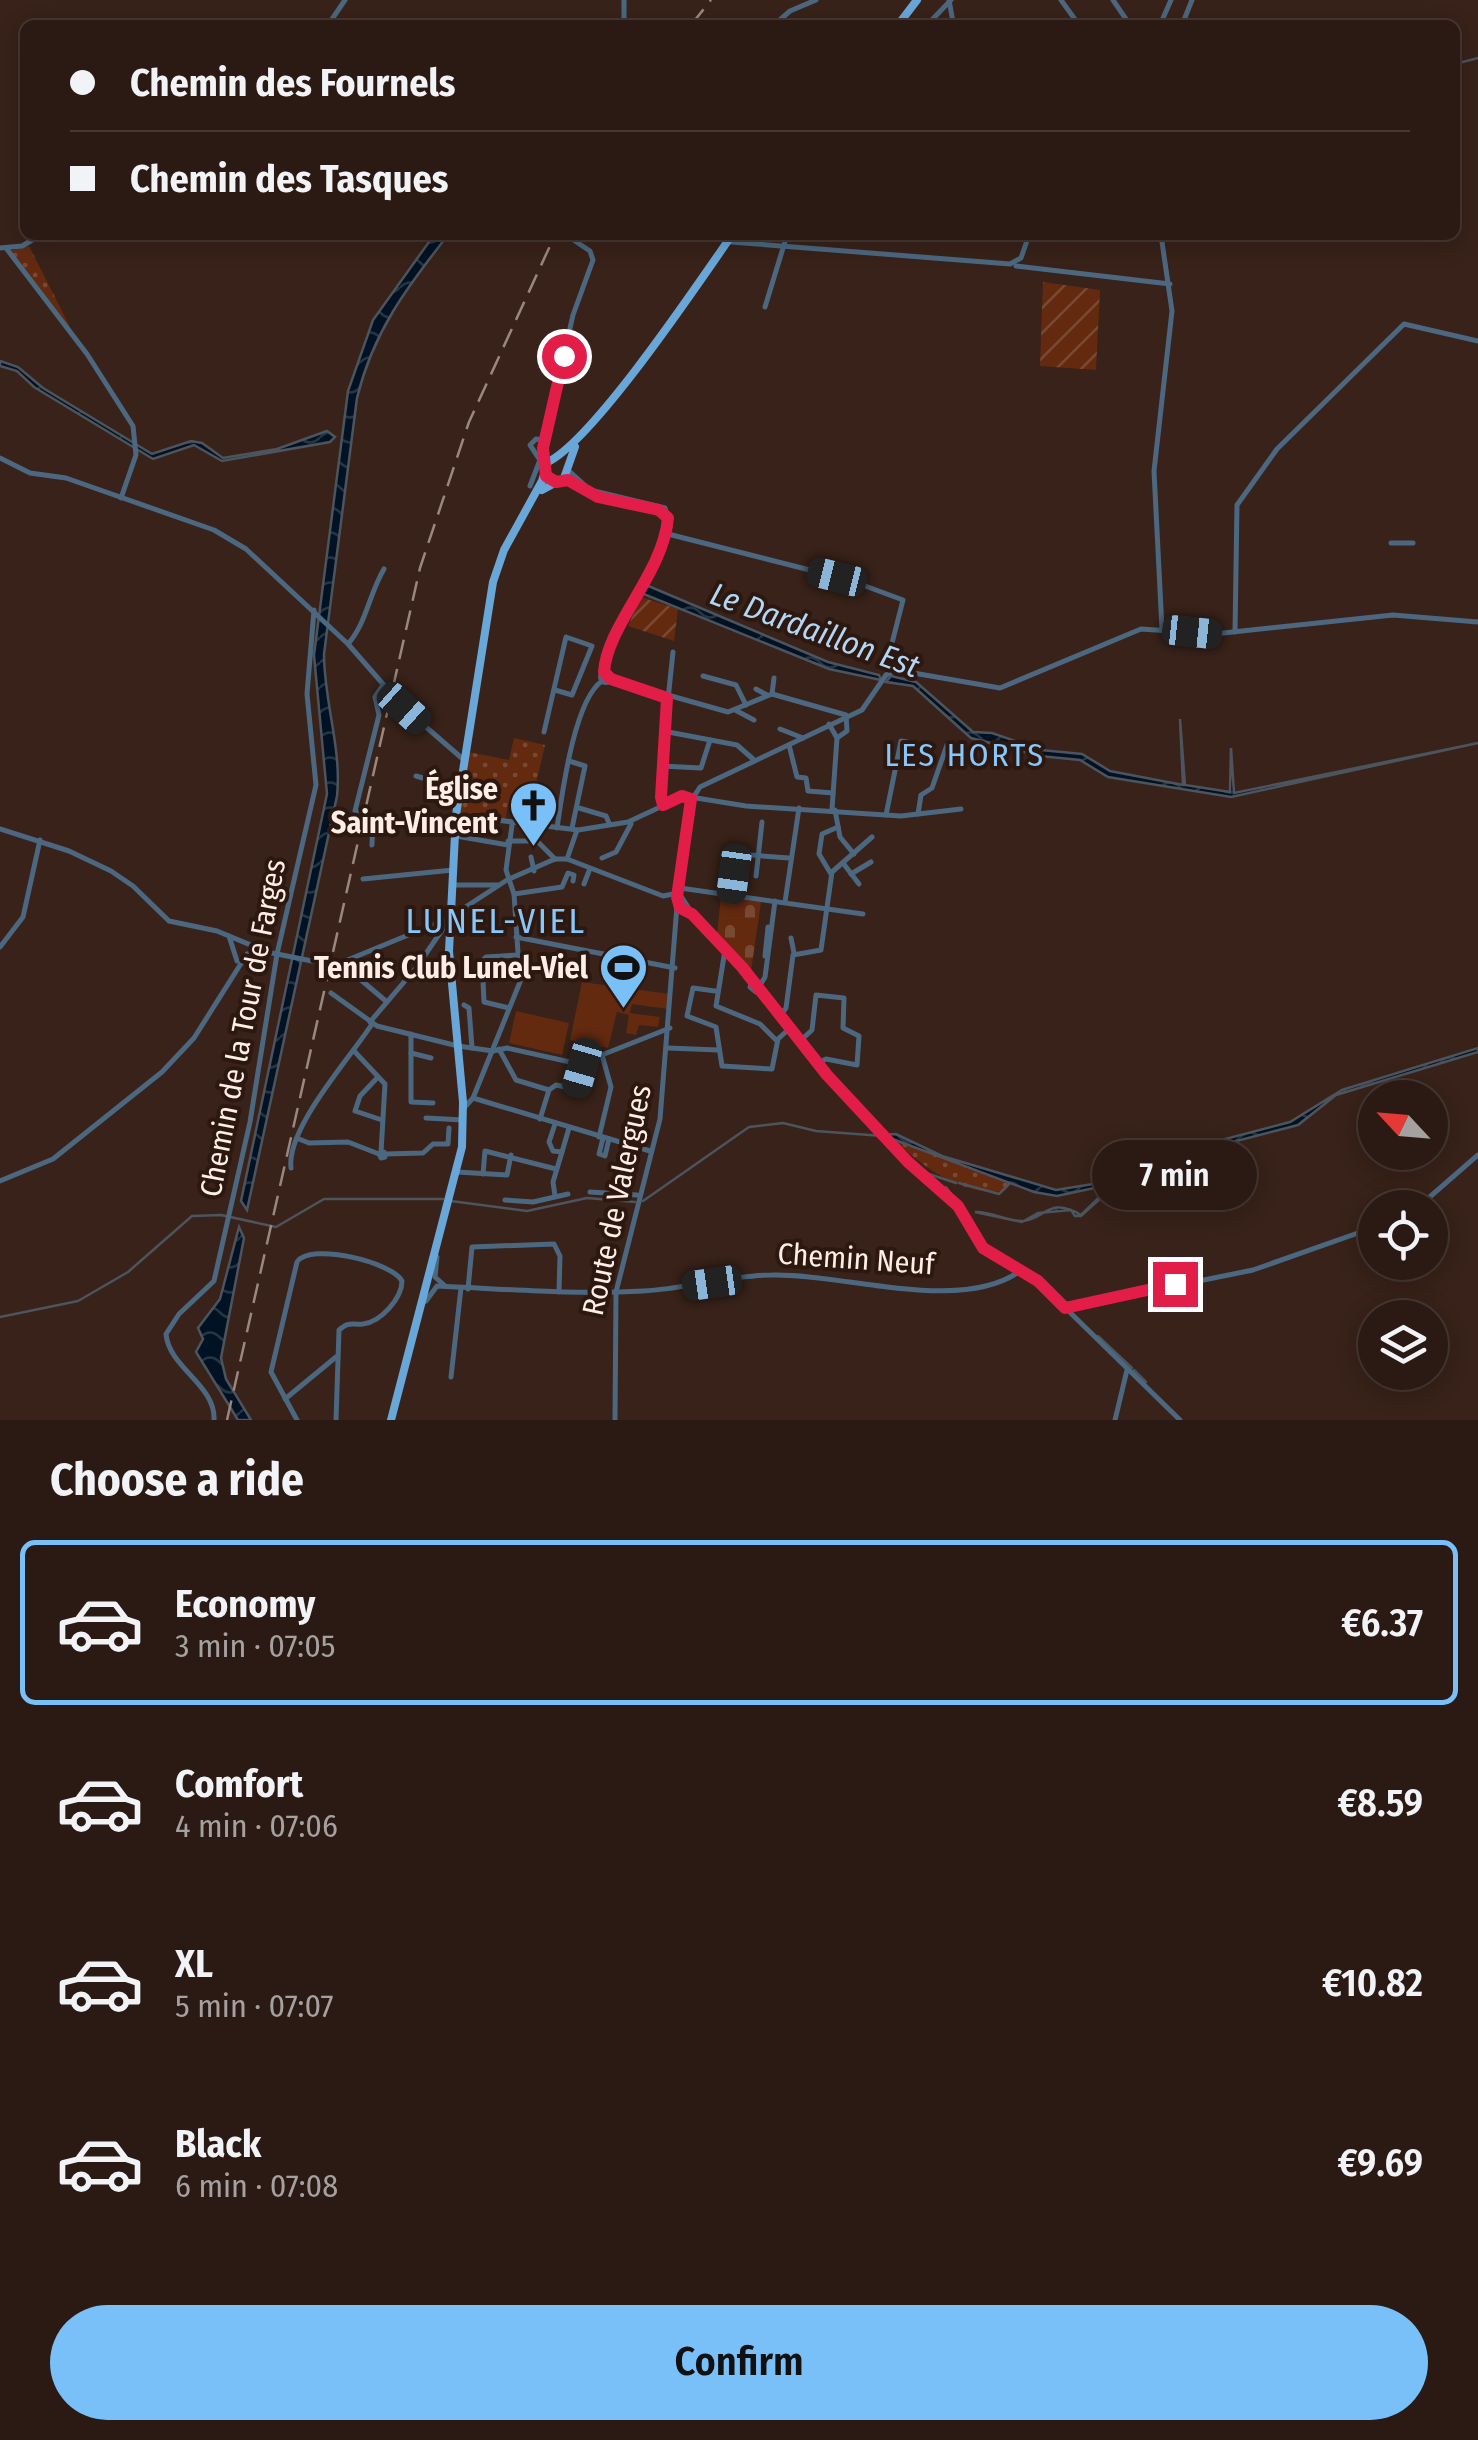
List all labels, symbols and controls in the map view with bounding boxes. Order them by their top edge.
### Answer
text: Chemin des Fournels [130,60,455,106]
text: Chemin des Tasques [130,156,448,202]
route start [542,334,587,379]
car [804,555,870,599]
water label: Le Dardaillon Est [705,575,925,686]
car [1161,614,1223,650]
car [372,677,436,739]
district label: LES HORTS [884,736,1046,774]
place label: Église Saint-Vincent [331,769,498,841]
church icon: Église Saint-Vincent [507,780,559,848]
car [715,842,753,906]
street label: Chemin de la Tour de Farges [193,856,293,1200]
district label: LUNEL-VIEL [406,900,586,942]
sports icon: Tennis Club Lunel-Viel [597,942,649,1010]
place label: Tennis Club Lunel-Viel [314,950,589,986]
car [559,1035,605,1101]
north arrow [1358,1080,1448,1170]
map controls [1358,1080,1448,1390]
street label: Route de Valergues [575,1081,659,1319]
callout: 7 min [1092,1139,1258,1209]
text: 7 min [1140,1156,1209,1194]
button: locate [1358,1190,1448,1280]
street label: Chemin Neuf [776,1236,937,1283]
route end [1153,1262,1198,1307]
car [680,1264,744,1302]
button: layers [1358,1300,1448,1390]
text: Choose a ride [50,1453,304,1507]
icon: car [55,1578,145,1668]
text: Economy [175,1581,315,1627]
text: €6.37 [1341,1600,1423,1646]
text: 3 min · 07:05 [175,1627,336,1665]
icon: car [55,1758,145,1848]
text: Comfort [175,1761,303,1807]
text: €8.59 [1337,1780,1423,1826]
text: 4 min · 07:06 [175,1807,338,1845]
icon: car [55,1938,145,2028]
text: XL [175,1941,213,1987]
text: €10.82 [1322,1960,1423,2006]
text: 5 min · 07:07 [175,1987,333,2025]
icon: car [55,2118,145,2208]
text: Black [175,2121,261,2167]
text: €9.69 [1337,2140,1423,2186]
text: 6 min · 07:08 [175,2167,338,2205]
button: Confirm [50,2305,1428,2420]

